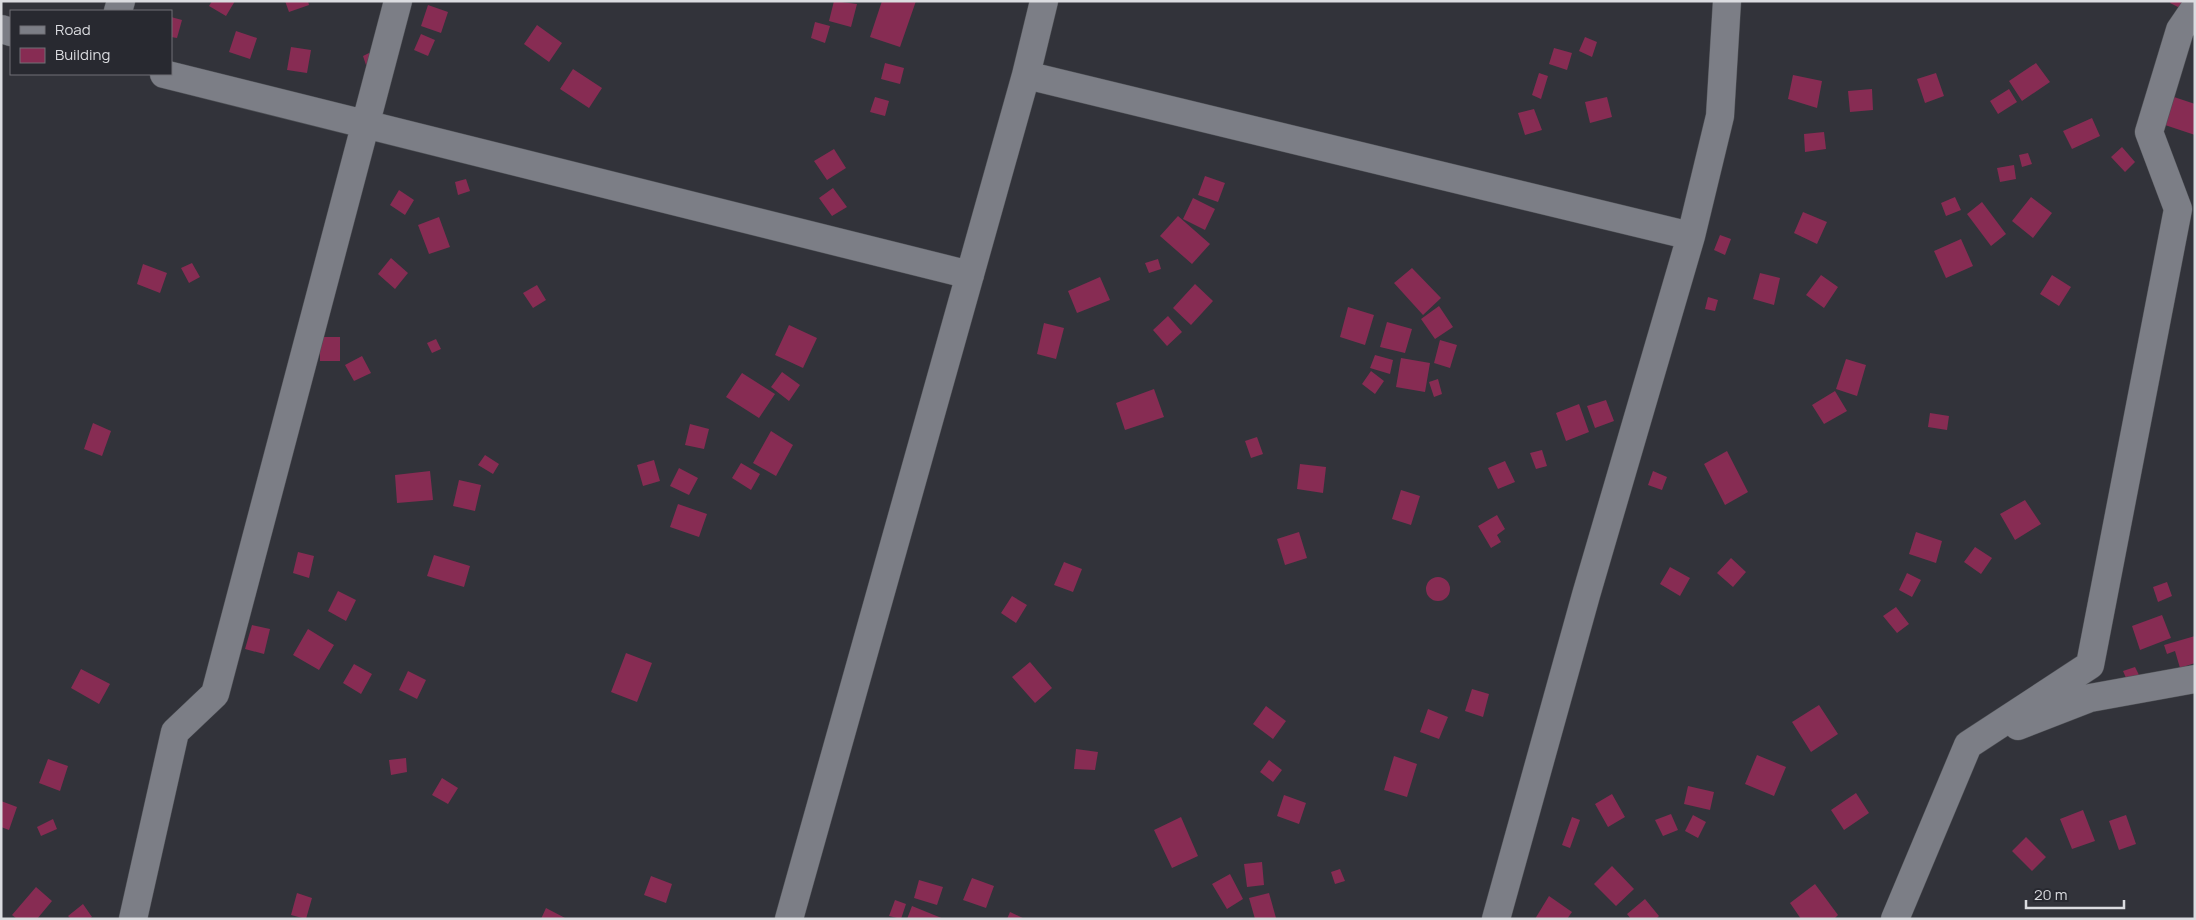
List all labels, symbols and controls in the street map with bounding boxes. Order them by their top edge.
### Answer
legend [10,10,172,75]
text: Road [55,19,91,40]
text: Building [55,44,110,65]
scale bar [2026,878,2124,910]
text: 20 m [2034,884,2067,905]

